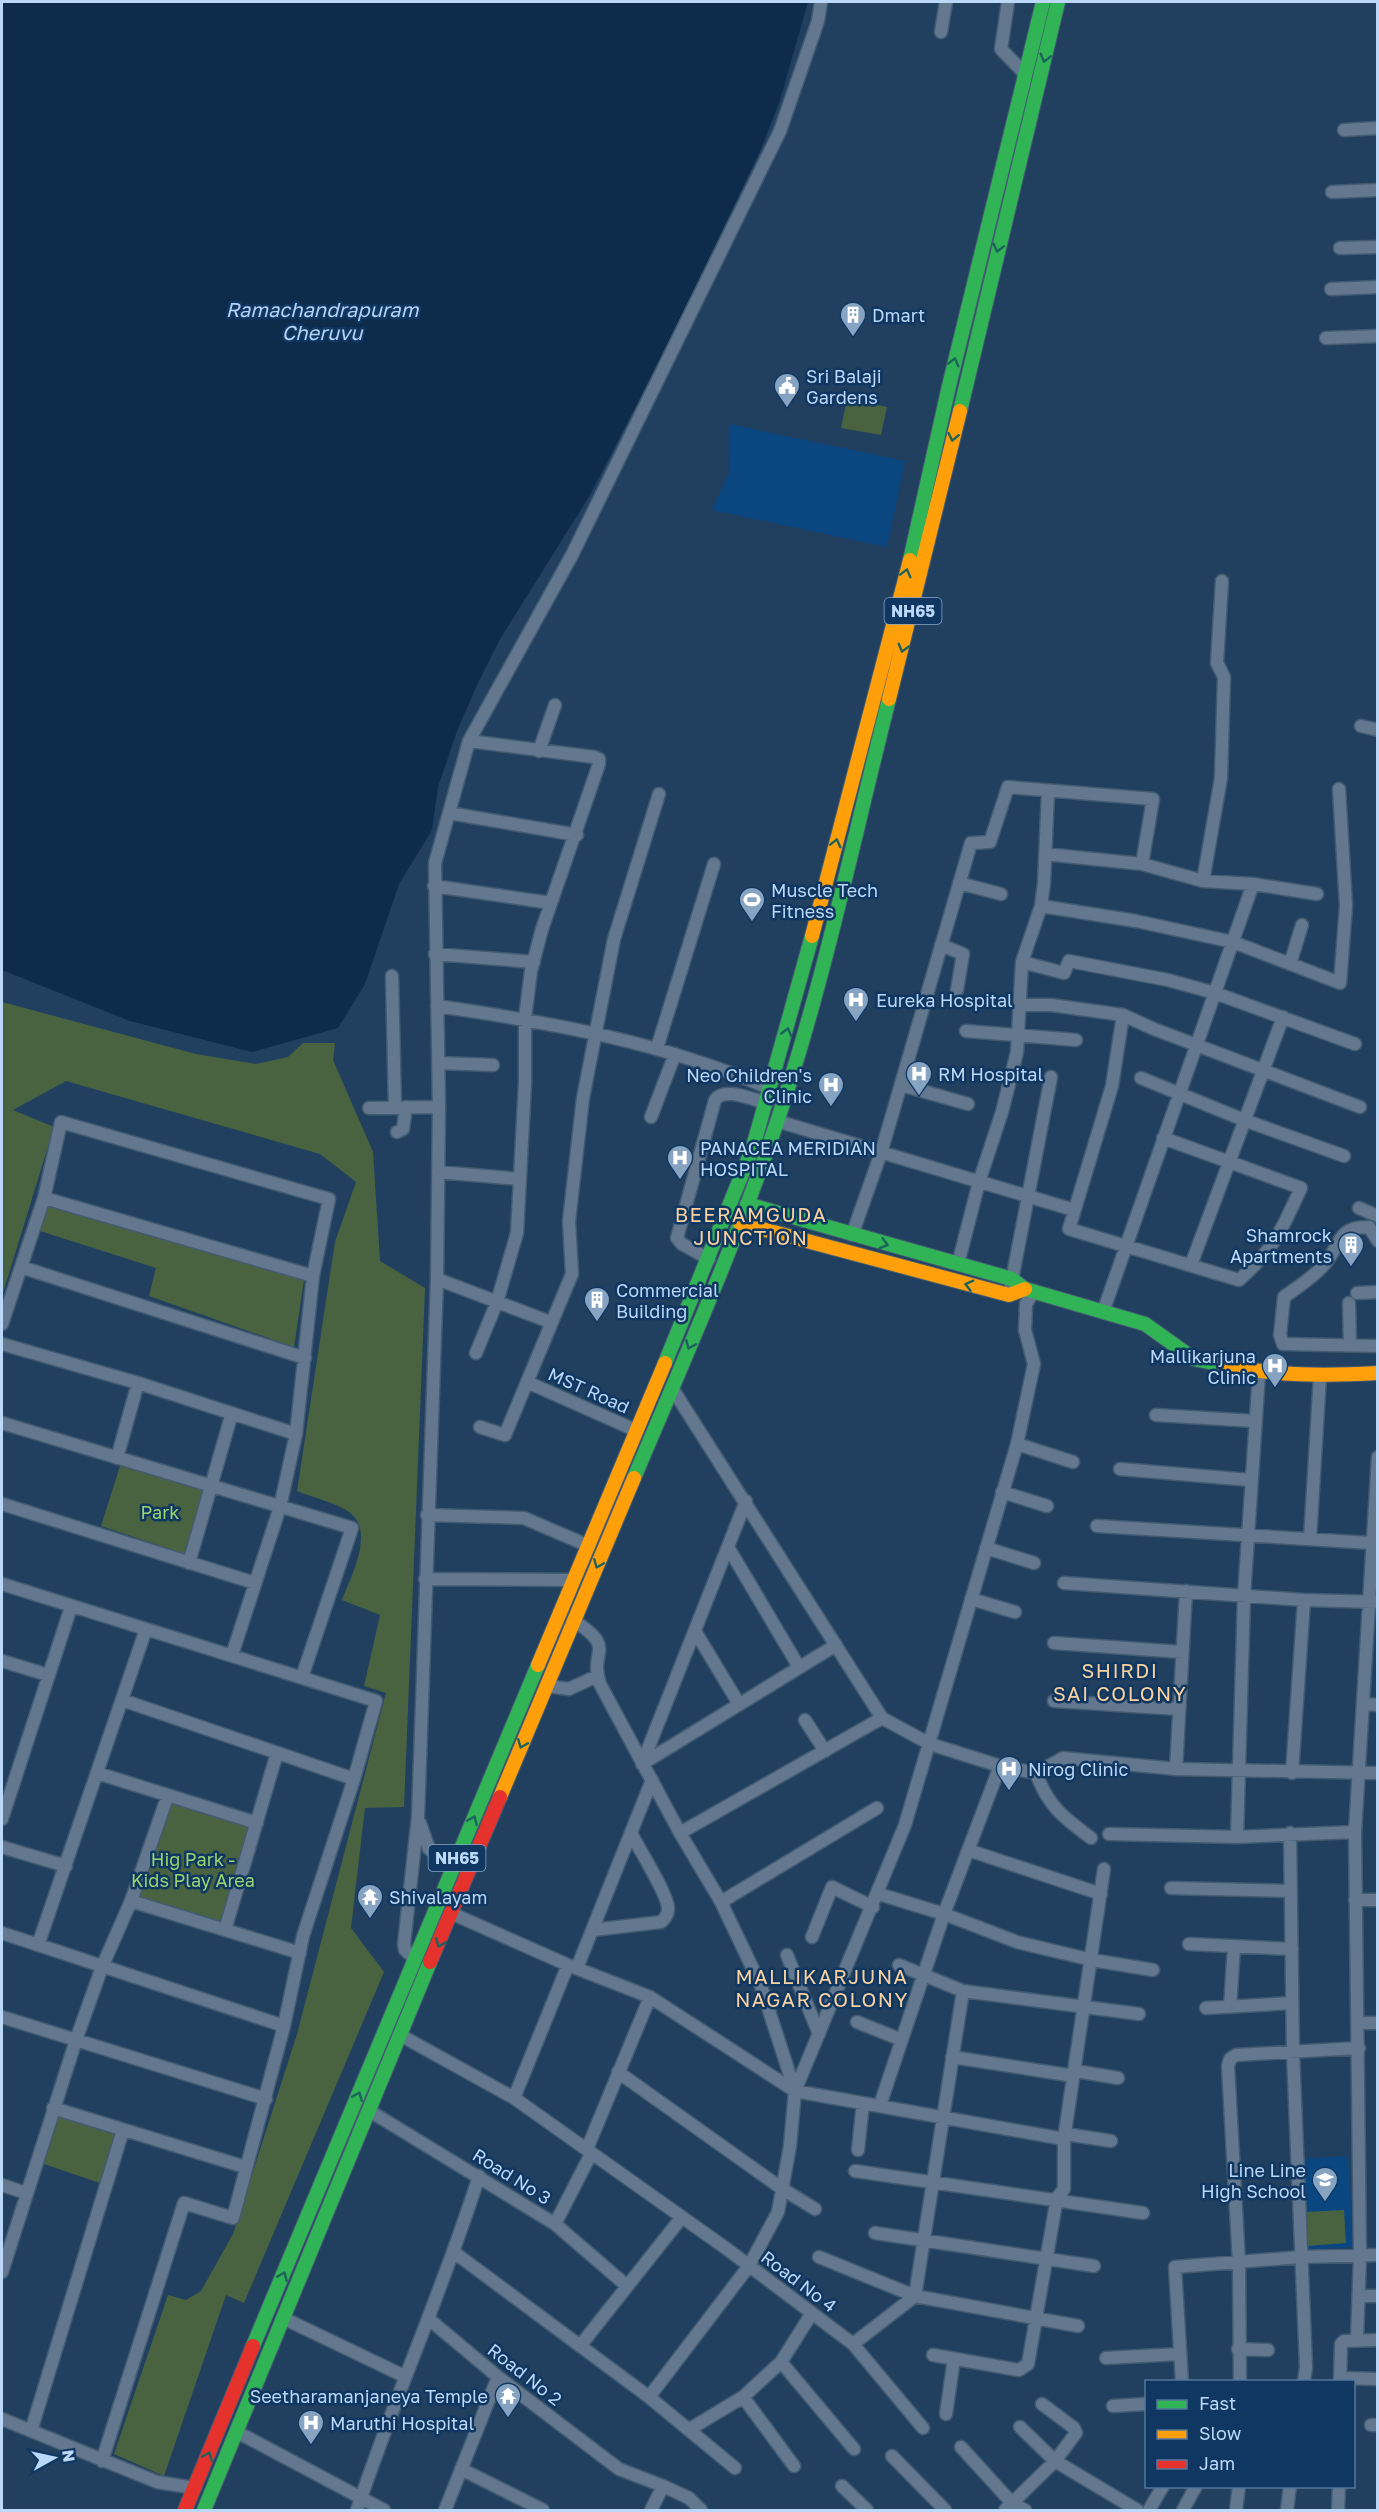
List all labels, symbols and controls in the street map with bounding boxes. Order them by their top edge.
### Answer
one-way arrow [1039,53,1052,63]
one-way arrow [993,242,1006,252]
water label: Ramachandrapuram Cheruvu [226,297,420,344]
building icon: Dmart [838,300,868,338]
place label: Dmart [872,304,925,326]
one-way arrow [947,358,960,368]
place label: Sri Balaji Gardens [806,365,882,408]
public building icon: Sri Balaji Gardens [772,371,802,409]
one-way arrow [947,432,960,442]
one-way arrow [898,568,911,578]
road number: NH65 [884,598,942,624]
one-way arrow [898,642,910,652]
one-way arrow [829,838,842,848]
place label: Muscle Tech Fitness [771,879,878,922]
sports icon: Muscle Tech Fitness [737,885,767,923]
hospital icon: Eureka Hospital [841,985,871,1023]
place label: Eureka Hospital [876,989,1013,1011]
one-way arrow [780,1027,792,1038]
hospital icon: RM Hospital [904,1059,934,1097]
place label: RM Hospital [938,1063,1044,1085]
place label: Neo Children's Clinic [686,1064,812,1107]
hospital icon: Neo Children's Clinic [816,1070,846,1108]
place label: PANACEA MERIDIAN HOSPITAL [700,1137,876,1180]
hospital icon: PANACEA MERIDIAN HOSPITAL [665,1143,695,1181]
district label: BEERAMGUDA JUNCTION [675,1202,827,1249]
place label: Shamrock Apartments [1230,1224,1332,1267]
building icon: Shamrock Apartments [1336,1230,1366,1268]
one-way arrow [879,1236,889,1249]
place label: Commercial Building [616,1279,719,1322]
one-way arrow [964,1279,974,1292]
building icon: Commercial Building [582,1285,612,1323]
one-way arrow [685,1339,697,1350]
place label: Mallikarjuna Clinic [1150,1345,1256,1388]
hospital icon: Mallikarjuna Clinic [1260,1351,1290,1389]
street label: MST Road [545,1362,633,1418]
park label: Park [141,1501,179,1523]
one-way arrow [593,1558,605,1569]
district label: SHIRDI SAI COLONY [1053,1658,1187,1705]
one-way arrow [517,1737,529,1748]
hospital icon: Nirog Clinic [994,1754,1024,1792]
place label: Nirog Clinic [1028,1758,1128,1780]
one-way arrow [466,1815,478,1826]
road number: NH65 [428,1845,486,1871]
park label: Hig Park - Kids Play Area [131,1848,255,1891]
temple icon: Shivalayam [355,1882,385,1920]
place label: Shivalayam [389,1886,487,1908]
one-way arrow [435,1937,447,1948]
district label: MALLIKARJUNA NAGAR COLONY [735,1964,909,2011]
one-way arrow [350,2092,363,2102]
street label: Road No 3 [469,2143,555,2209]
place label: Line Line High School [1201,2159,1306,2202]
school or university icon: Line Line High School [1310,2165,1340,2203]
street label: Road No 4 [757,2246,841,2316]
one-way arrow [276,2272,288,2283]
street label: Road No 2 [484,2338,566,2410]
legend [1145,2380,1355,2488]
temple icon: Seetharamanjaneya Temple [493,2381,523,2419]
place label: Seetharamanjaneya Temple [250,2385,488,2407]
text: Fast [1199,2392,1236,2414]
hospital icon: Maruthi Hospital [296,2408,326,2446]
place label: Maruthi Hospital [330,2412,474,2434]
text: Slow [1199,2422,1242,2444]
north arrow [24,2428,84,2488]
text: N [58,2448,80,2463]
one-way arrow [201,2452,213,2463]
text: Jam [1199,2452,1235,2474]

